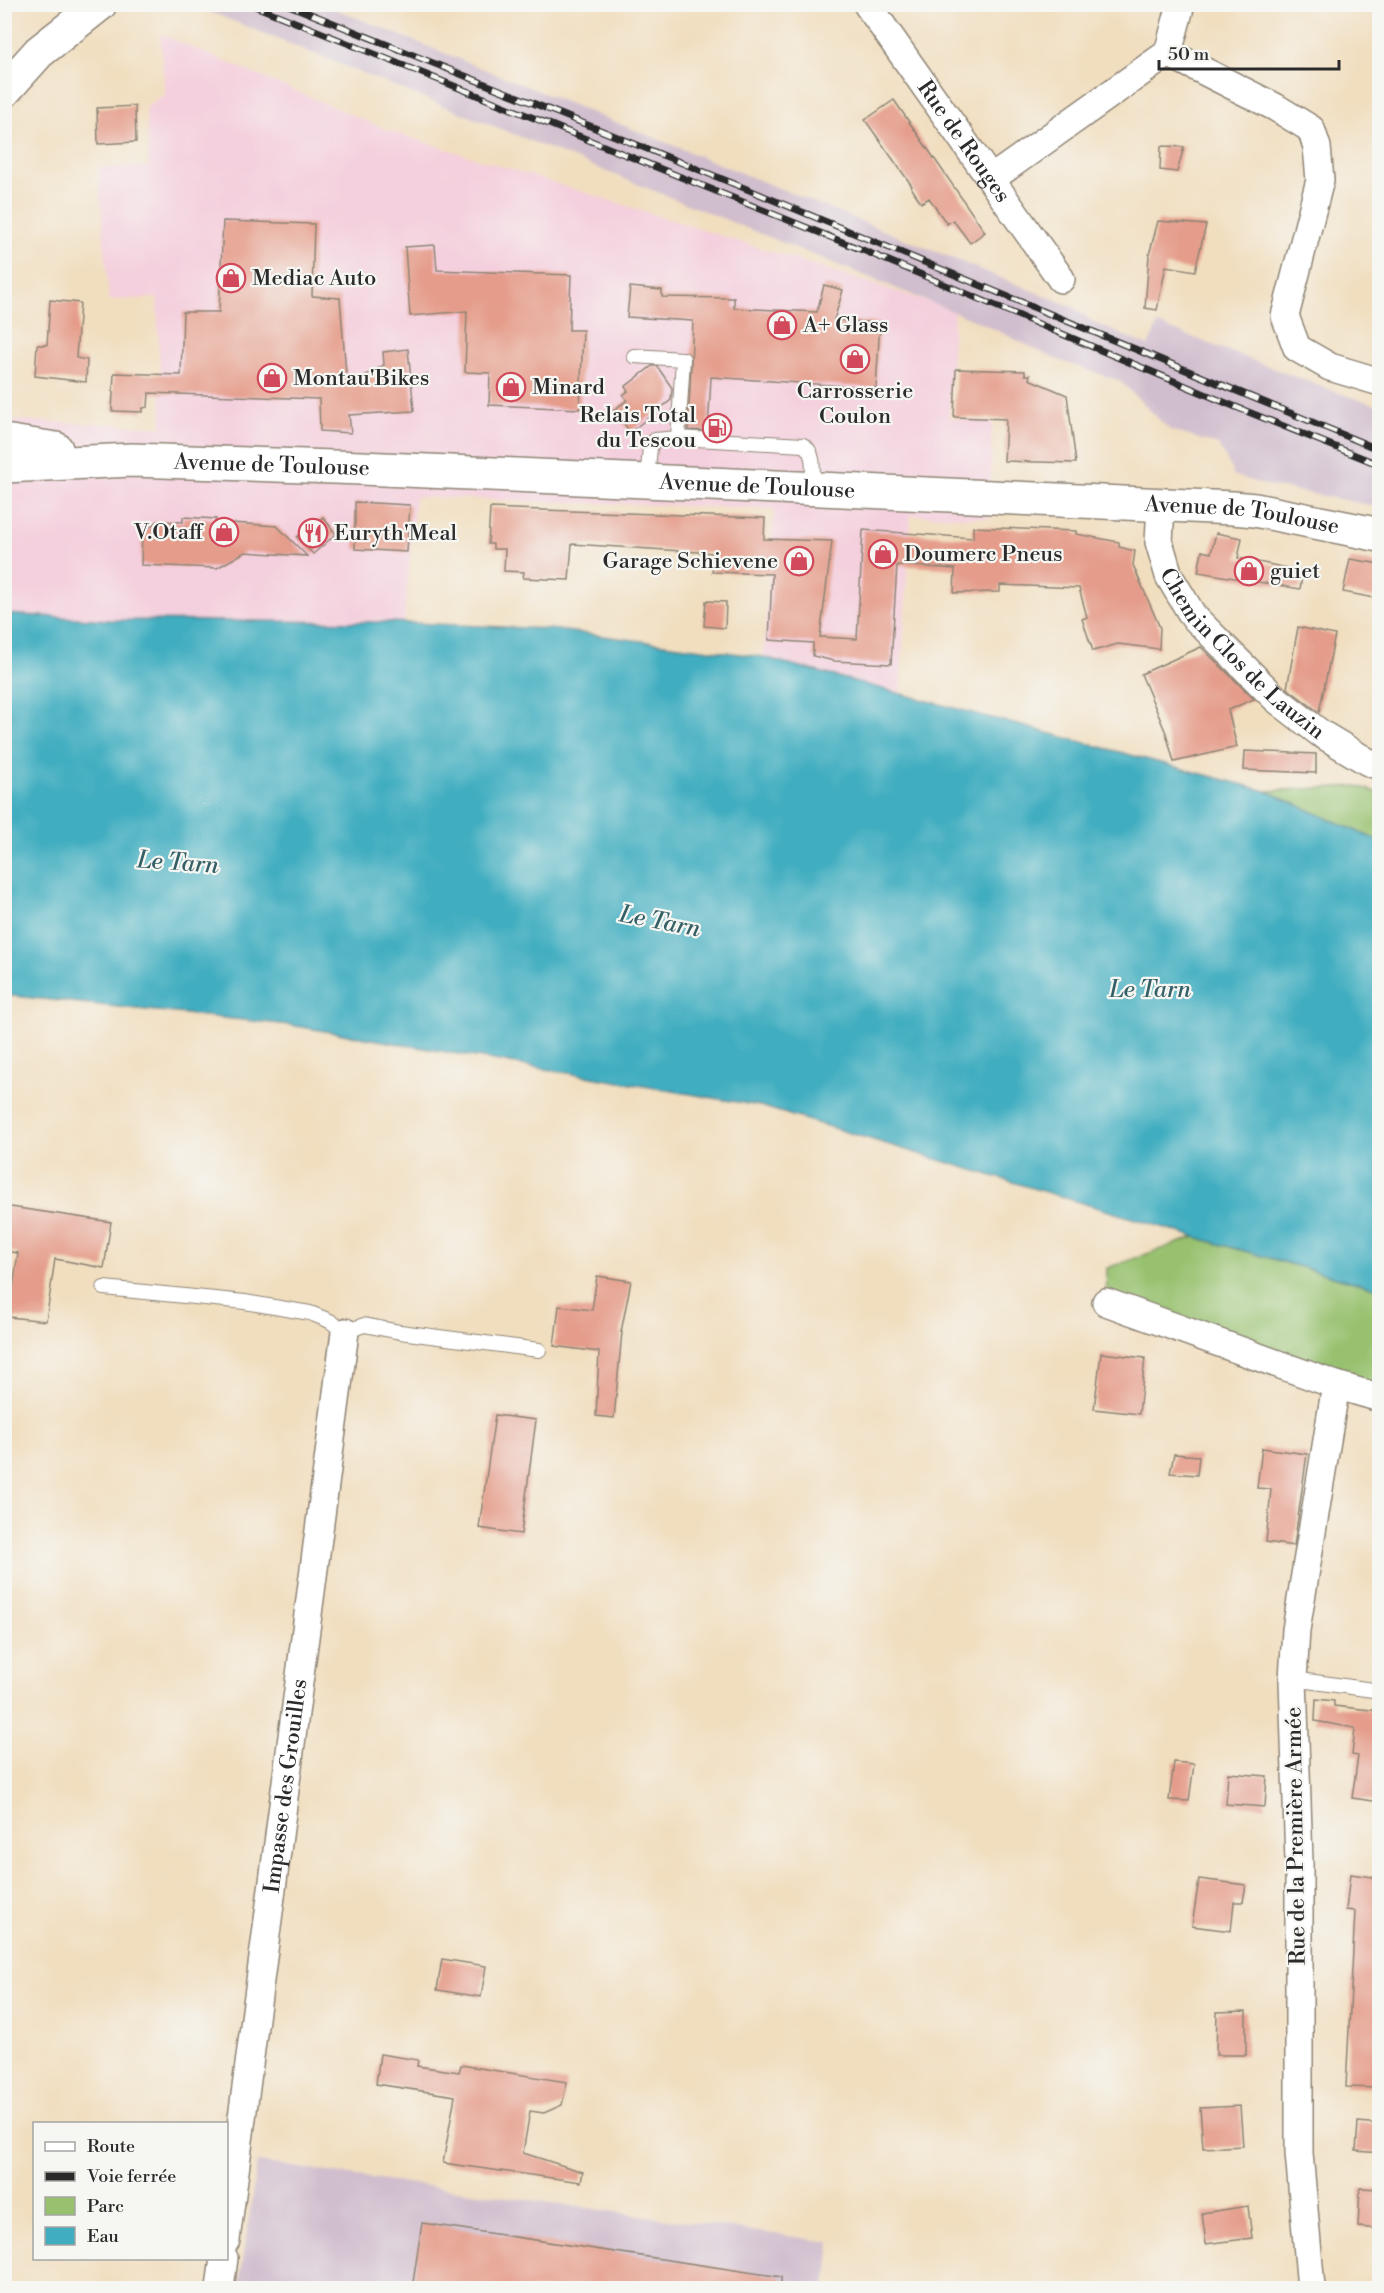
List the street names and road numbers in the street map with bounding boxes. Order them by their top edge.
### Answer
street label: Rue de Rouges [911,75,1016,208]
street label: Avenue de Toulouse [172,448,370,482]
street label: Avenue de Toulouse [658,468,856,504]
street label: Avenue de Toulouse [1143,490,1342,540]
street label: Chemin Clos de Lauzin [1154,563,1330,745]
street label: Impasse des Grouilles [258,1677,313,1895]
street label: Rue de la Première Armée [1280,1707,1312,1965]

